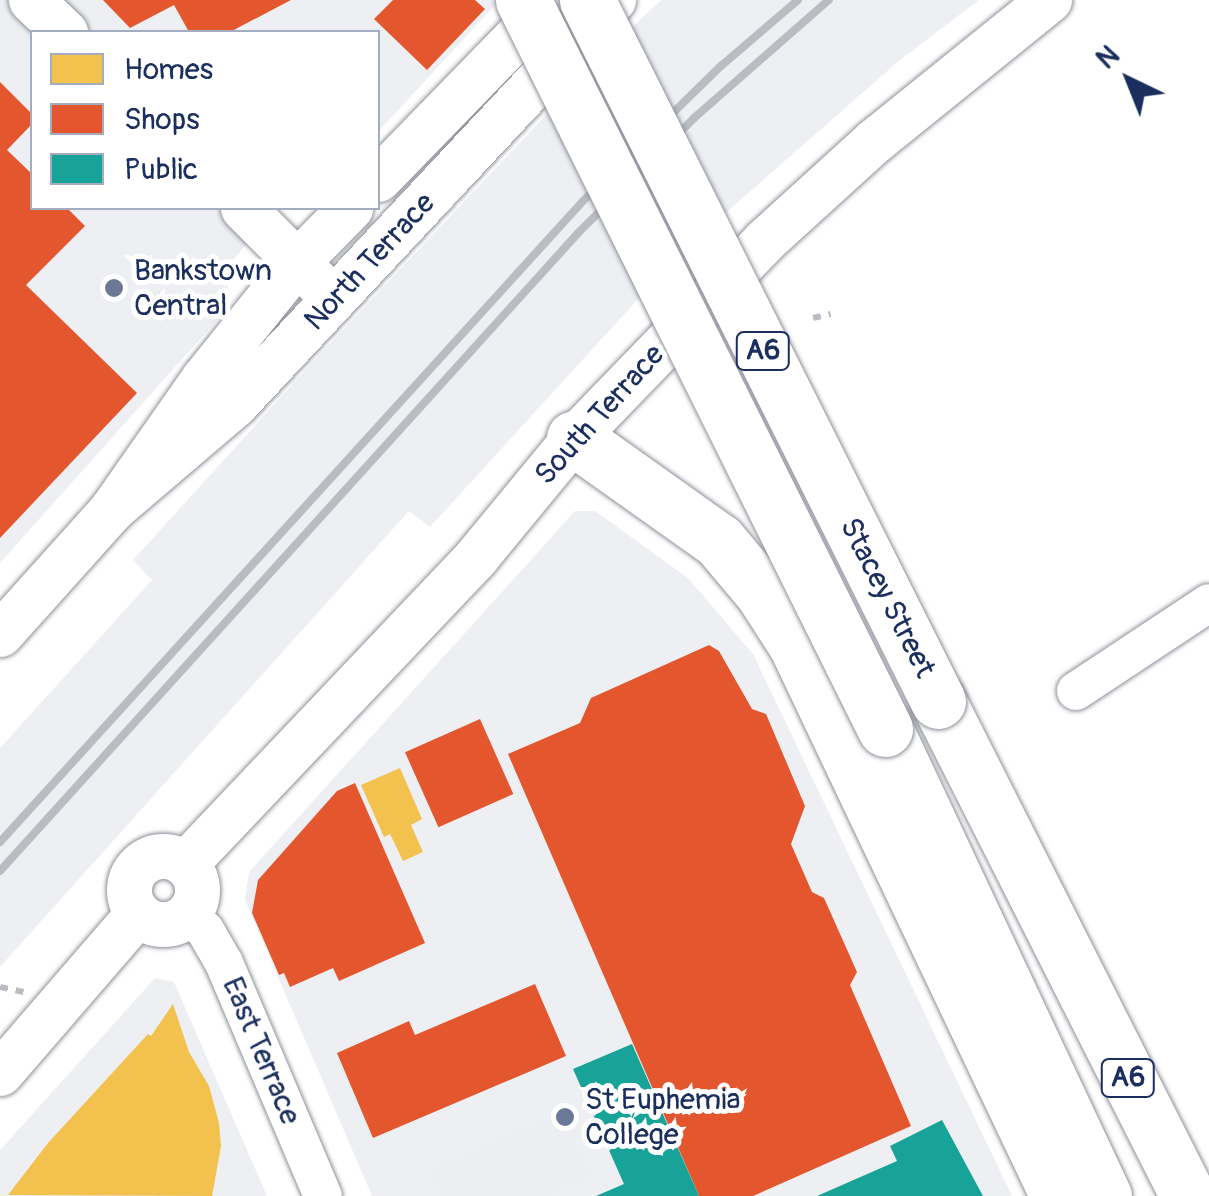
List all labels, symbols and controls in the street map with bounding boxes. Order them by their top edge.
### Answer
legend [30,30,380,210]
north arrow [1079,30,1179,130]
text: N [1089,38,1127,77]
text: Homes [124,51,213,88]
text: Shops [124,101,200,138]
text: Public [124,151,198,188]
street label: North Terrace [297,186,443,338]
place label: Bankstown Central [134,253,272,324]
marker: Bankstown Central [103,277,125,299]
road number: A6 [736,328,790,374]
street label: South Terrace [528,337,672,493]
street label: Stacey Street [831,512,943,684]
street label: East Terrace [214,972,308,1130]
road number: A6 [1100,1055,1156,1101]
place label: St Euphemia College [585,1082,740,1152]
marker: St Euphemia College [554,1106,576,1128]

